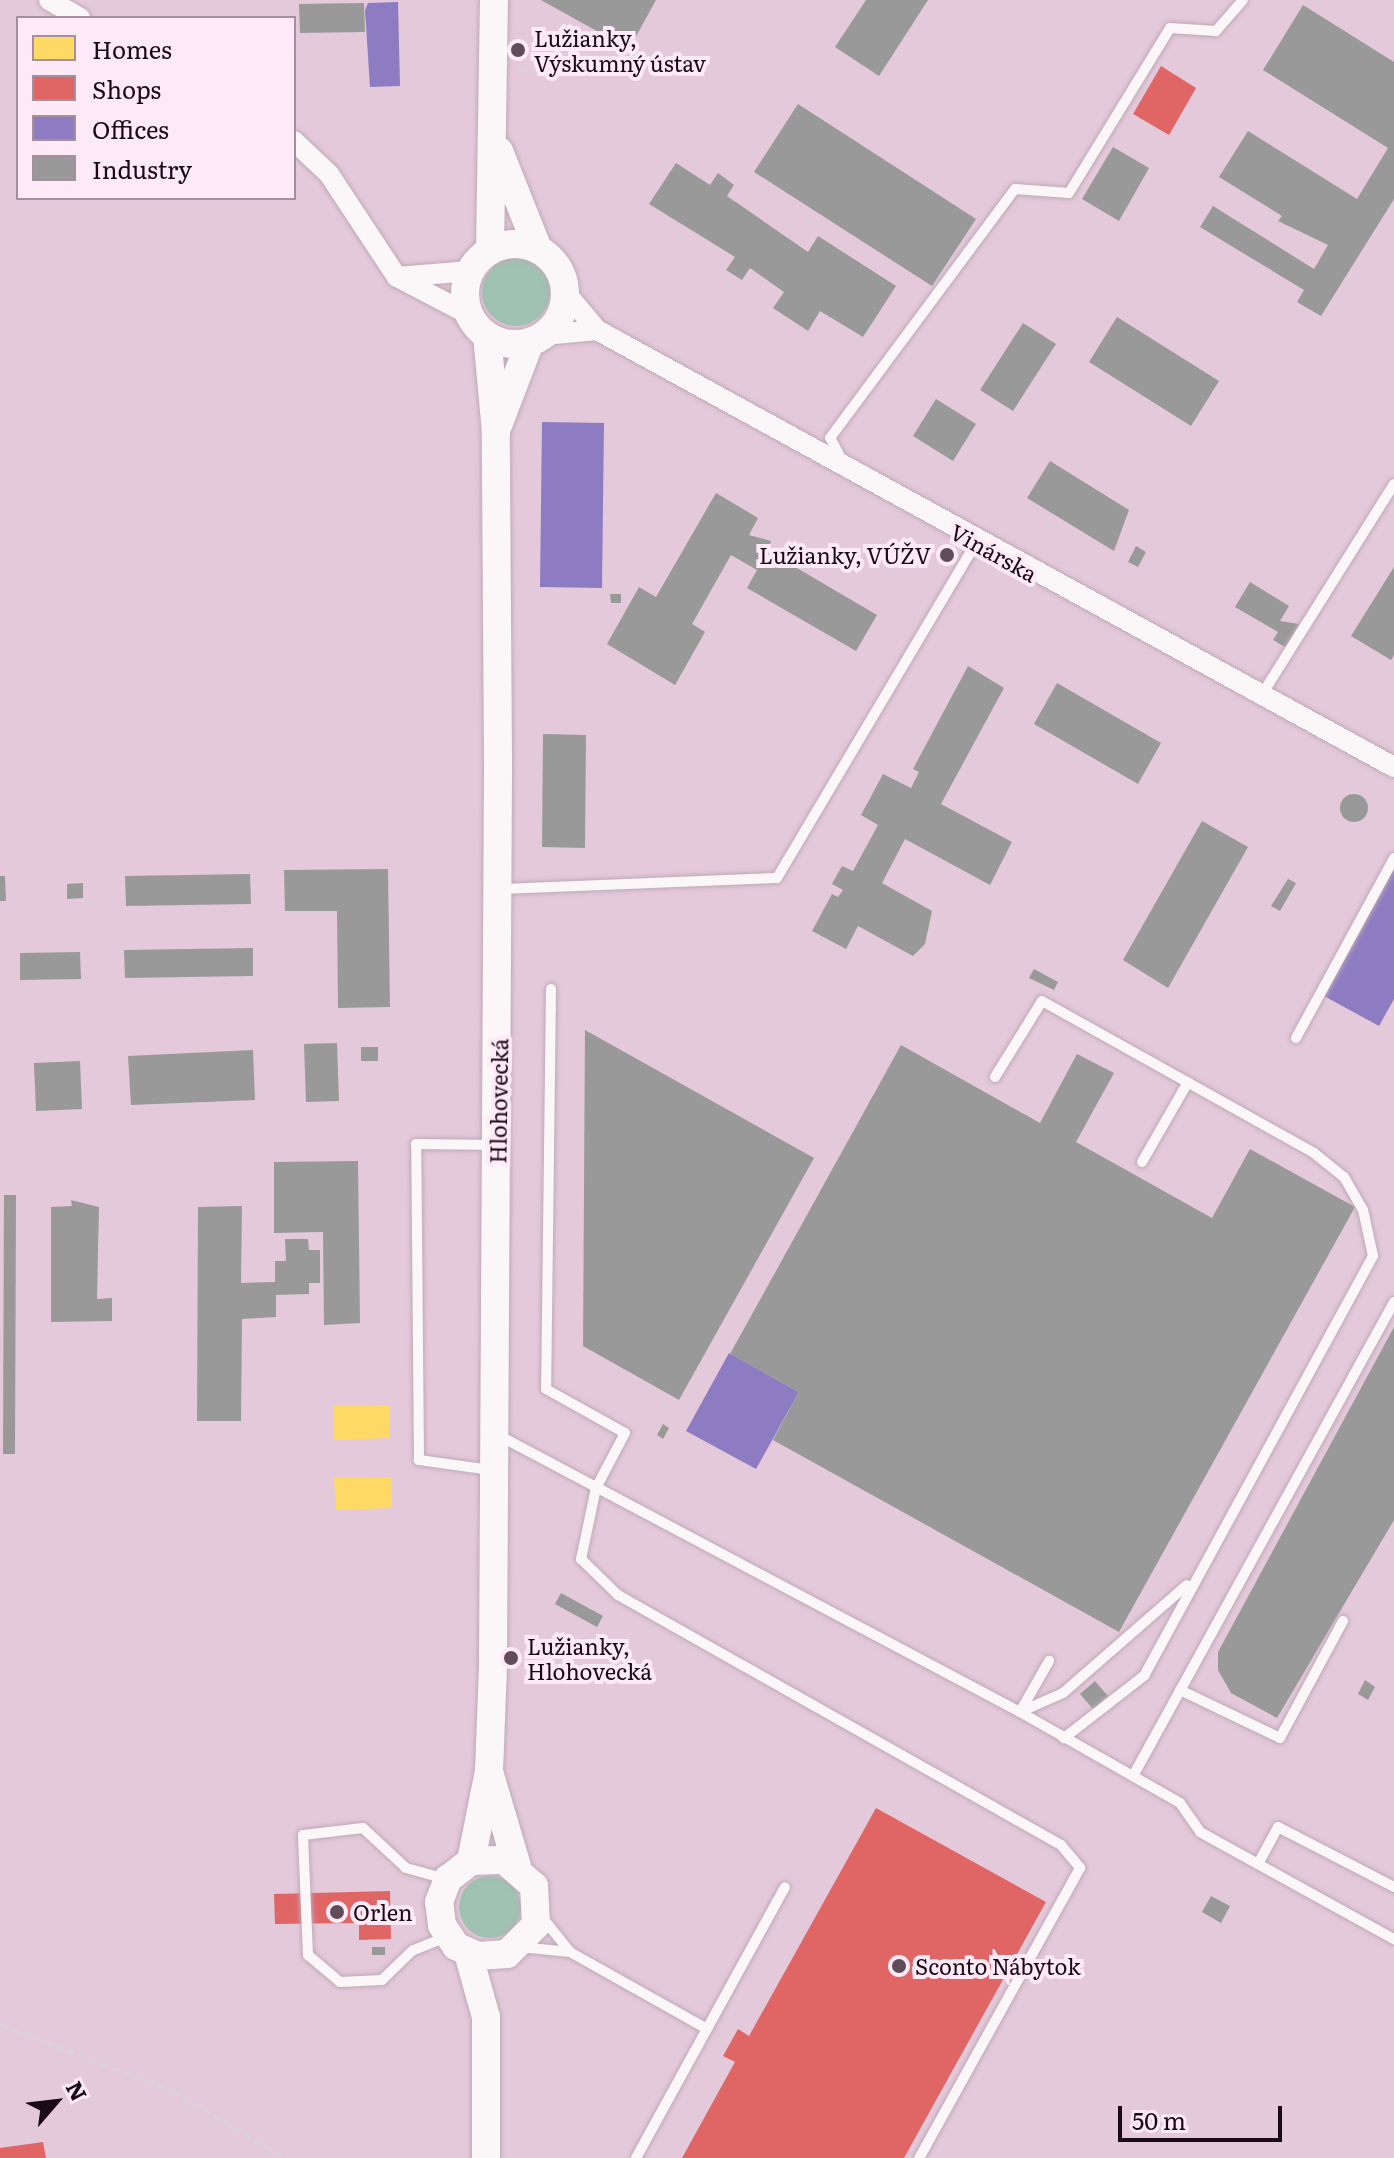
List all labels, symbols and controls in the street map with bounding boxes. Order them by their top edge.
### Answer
legend [16,16,296,200]
place label: Lužianky, Výskumný ústav [534,24,706,76]
text: Homes [92,31,172,66]
marker: Lužianky, Výskumný ústav [509,41,527,59]
text: Shops [92,71,161,106]
text: Offices [92,111,169,146]
text: Industry [92,151,192,186]
street label: Vinárska [946,517,1042,587]
place label: Lužianky, VÚŽV [759,542,931,568]
marker: Lužianky, VÚŽV [938,546,956,564]
street label: Hlohovecká [484,1038,512,1164]
place label: Lužianky, Hlohovecká [527,1632,652,1684]
marker: Lužianky, Hlohovecká [502,1649,520,1667]
place label: Orlen [353,1899,413,1925]
marker: Orlen [328,1903,346,1921]
place label: Sconto Nábytok [915,1953,1081,1979]
marker: Sconto Nábytok [890,1957,908,1975]
north arrow [16,2062,96,2142]
text: N [59,2075,97,2106]
scale bar [1122,2090,1286,2140]
text: 50 m [1132,2102,1186,2137]

